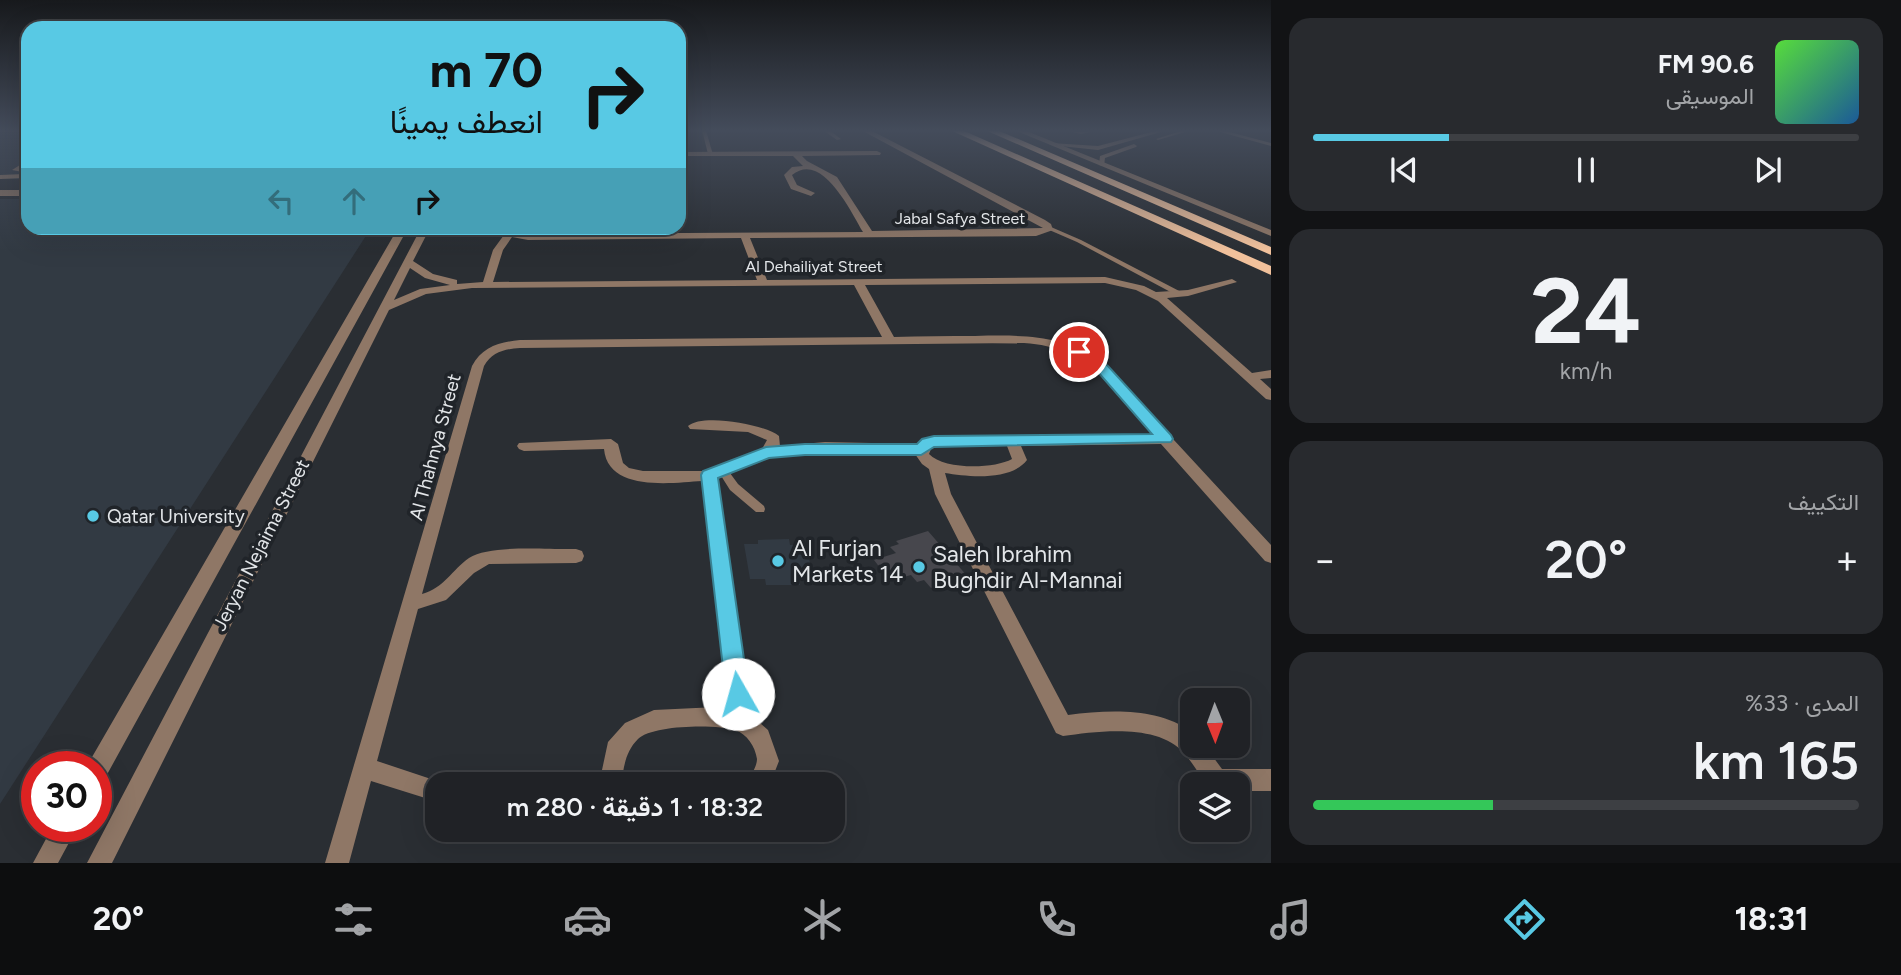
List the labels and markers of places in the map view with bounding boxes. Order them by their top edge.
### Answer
pin [1049,322,1109,382]
place label: Qatar University [107,505,245,528]
marker: Qatar University [85,508,101,524]
place label: Al Furjan Markets 14 [792,534,903,588]
place label: Saleh Ibrahim Bughdir Al-Mannai [933,540,1123,594]
marker: Al Furjan Markets 14 [770,553,786,569]
marker: Saleh Ibrahim Bughdir Al-Mannai [911,559,927,575]

